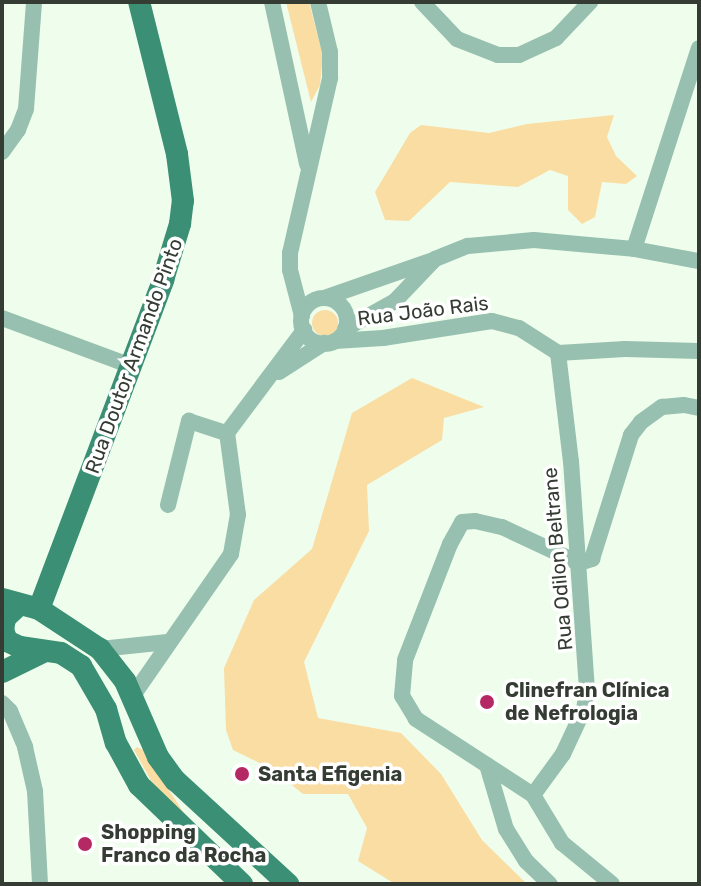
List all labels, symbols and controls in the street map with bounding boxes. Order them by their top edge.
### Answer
street label: Rua Doutor Armando Pinto [80,235,188,477]
street label: Rua João Rais [356,291,490,331]
street label: Rua Odilon Beltrane [538,466,578,652]
place label: Clinefran Clínica de Nefrologia [505,678,669,725]
marker: Clinefran Clínica de Nefrologia [476,691,498,713]
place label: Santa Efigenia [258,762,402,786]
marker: Santa Efigenia [233,765,251,783]
place label: Shopping Franco da Rocha [101,820,266,867]
marker: Shopping Franco da Rocha [76,835,94,853]

